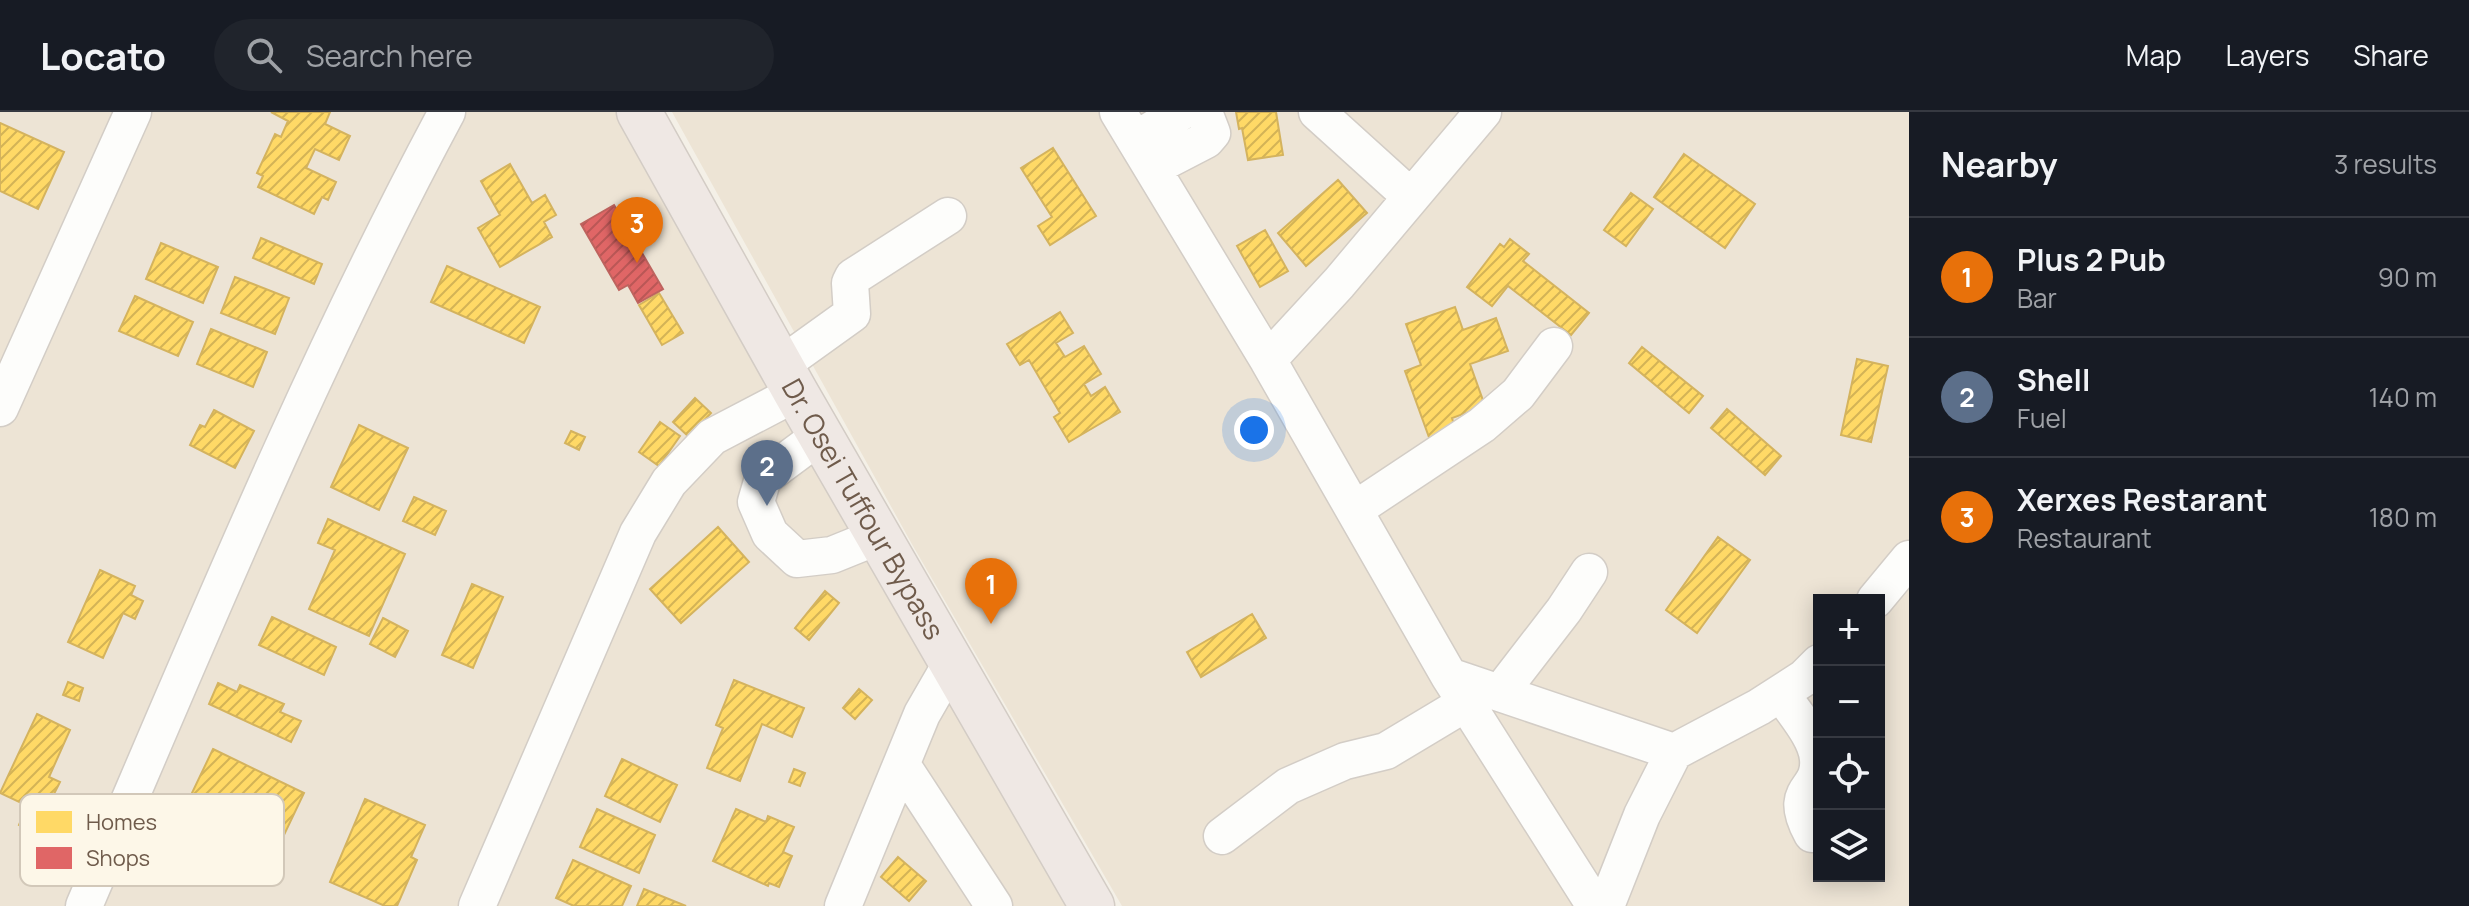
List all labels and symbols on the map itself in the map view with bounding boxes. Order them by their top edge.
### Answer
pin: 3 [611,197,663,263]
street label: Dr. Osei Tuffour Bypass [774,371,954,646]
your location [1234,410,1274,450]
pin: 2 [741,440,793,506]
pin: 1 [965,558,1017,624]
legend [20,794,284,886]
text: Homes [86,807,157,837]
text: Shops [86,843,150,873]

